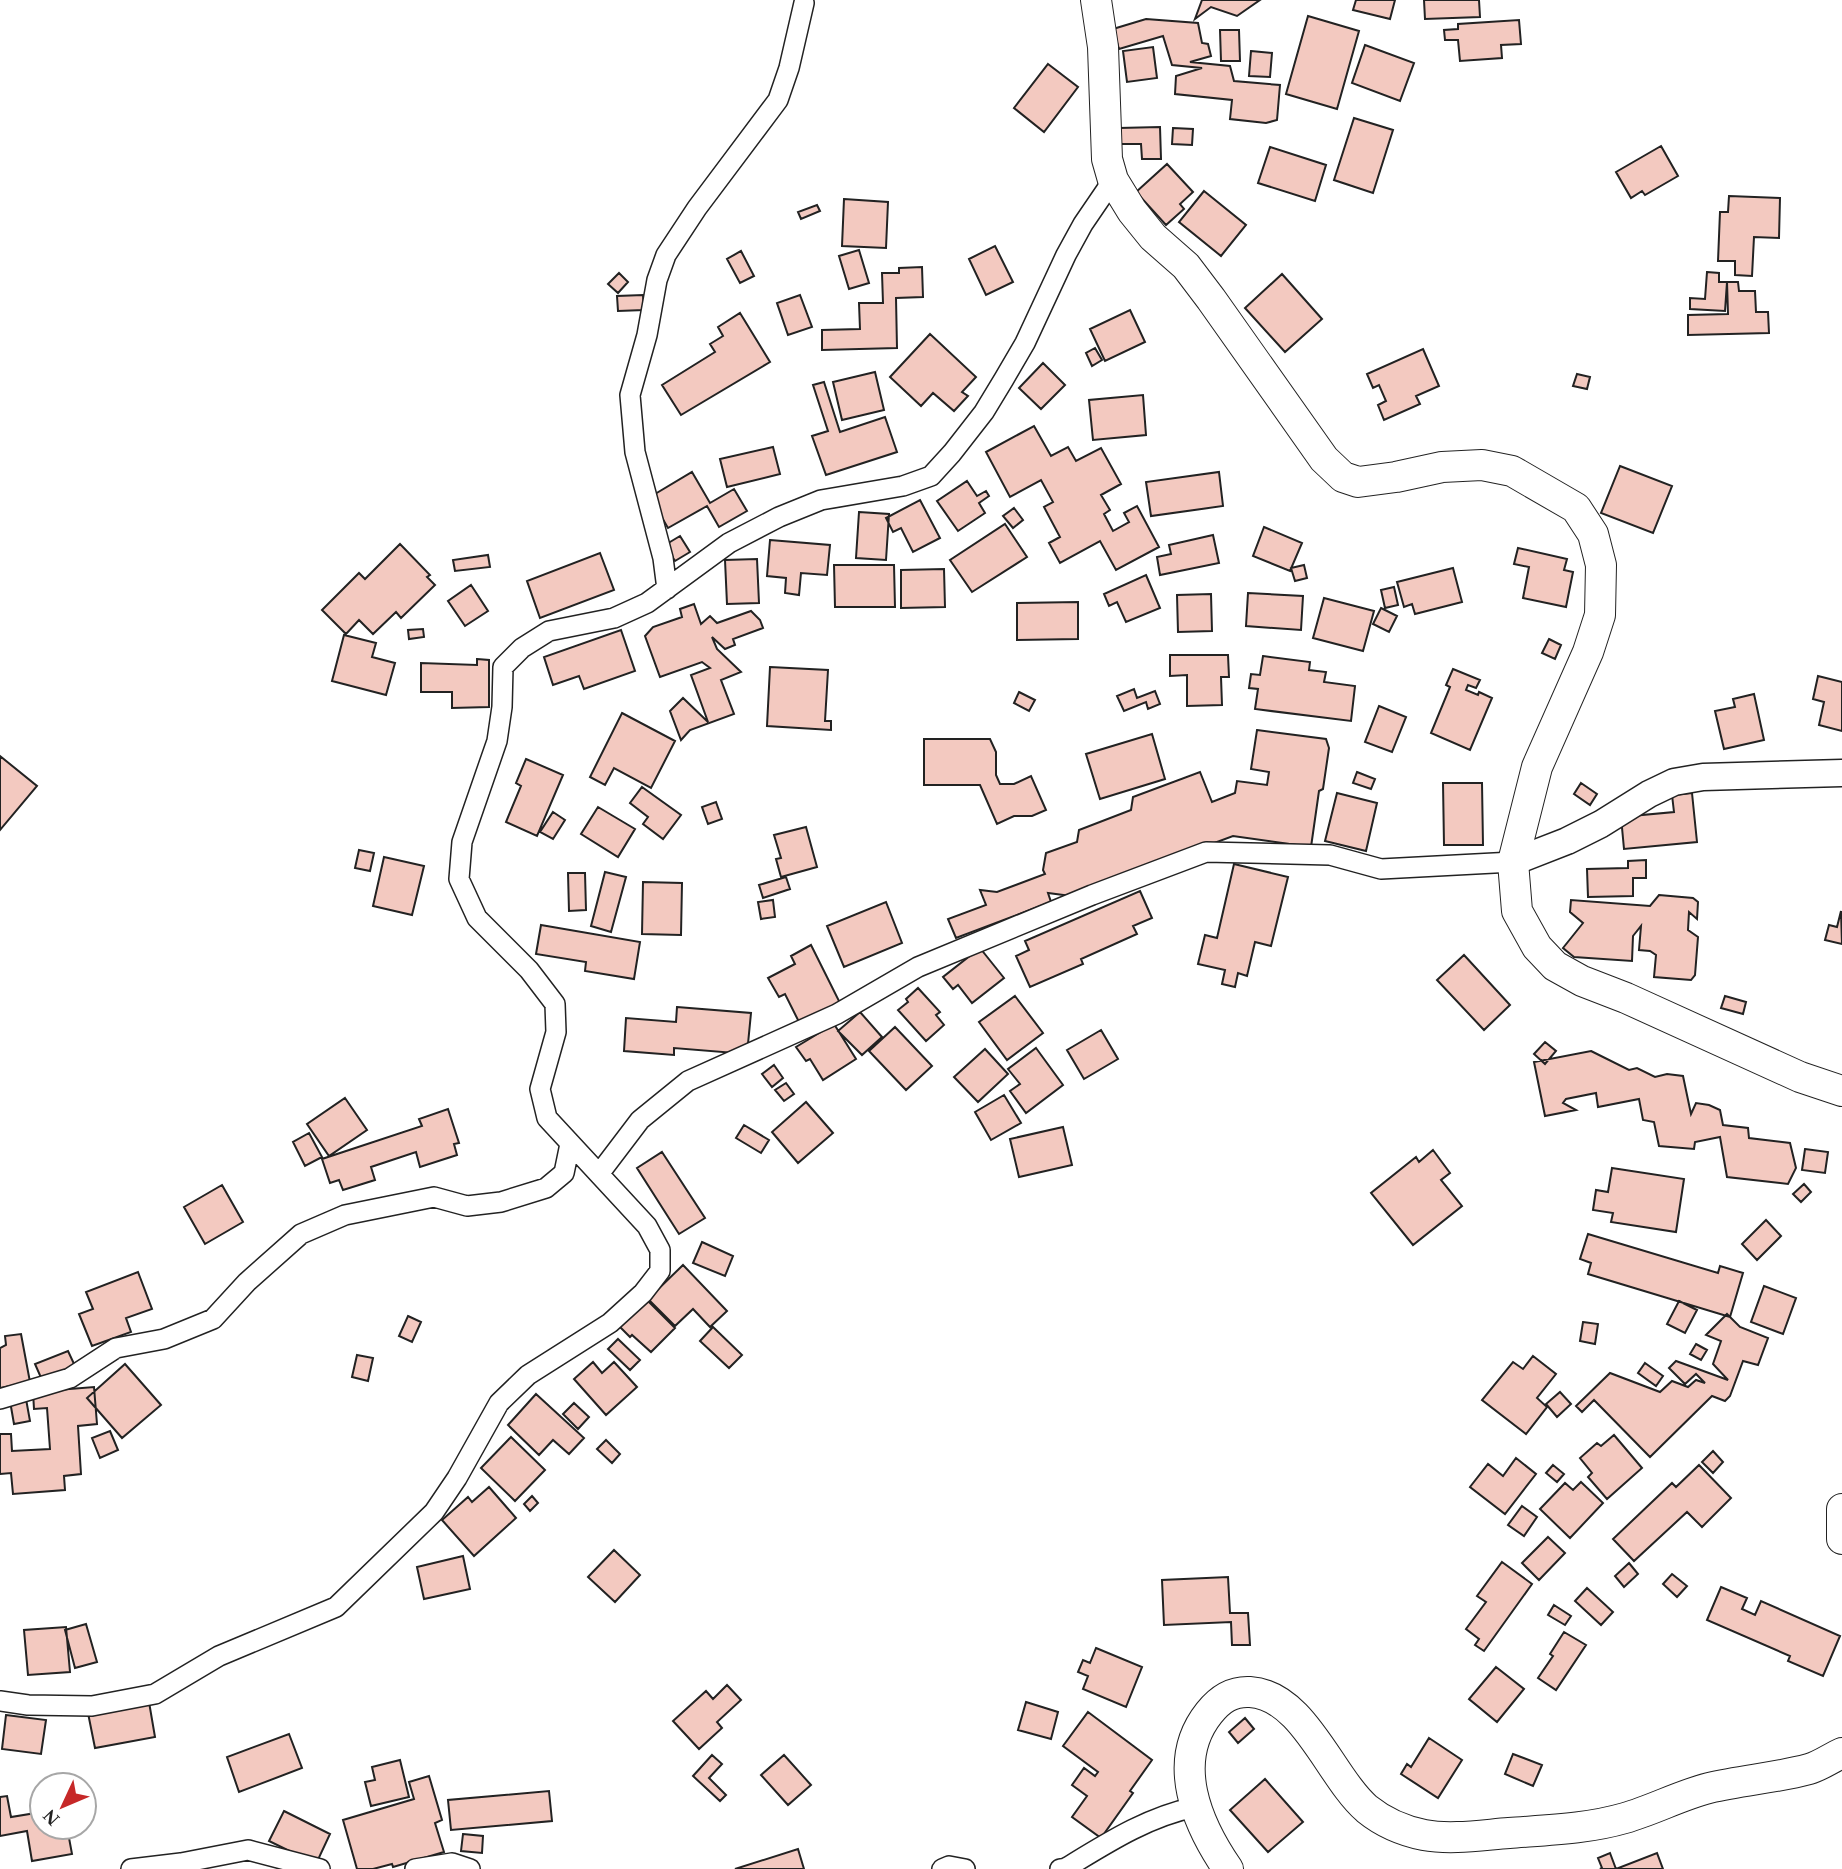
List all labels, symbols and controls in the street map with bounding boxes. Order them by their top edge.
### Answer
north arrow [28,1771,98,1841]
text: N [39,1805,63,1830]

